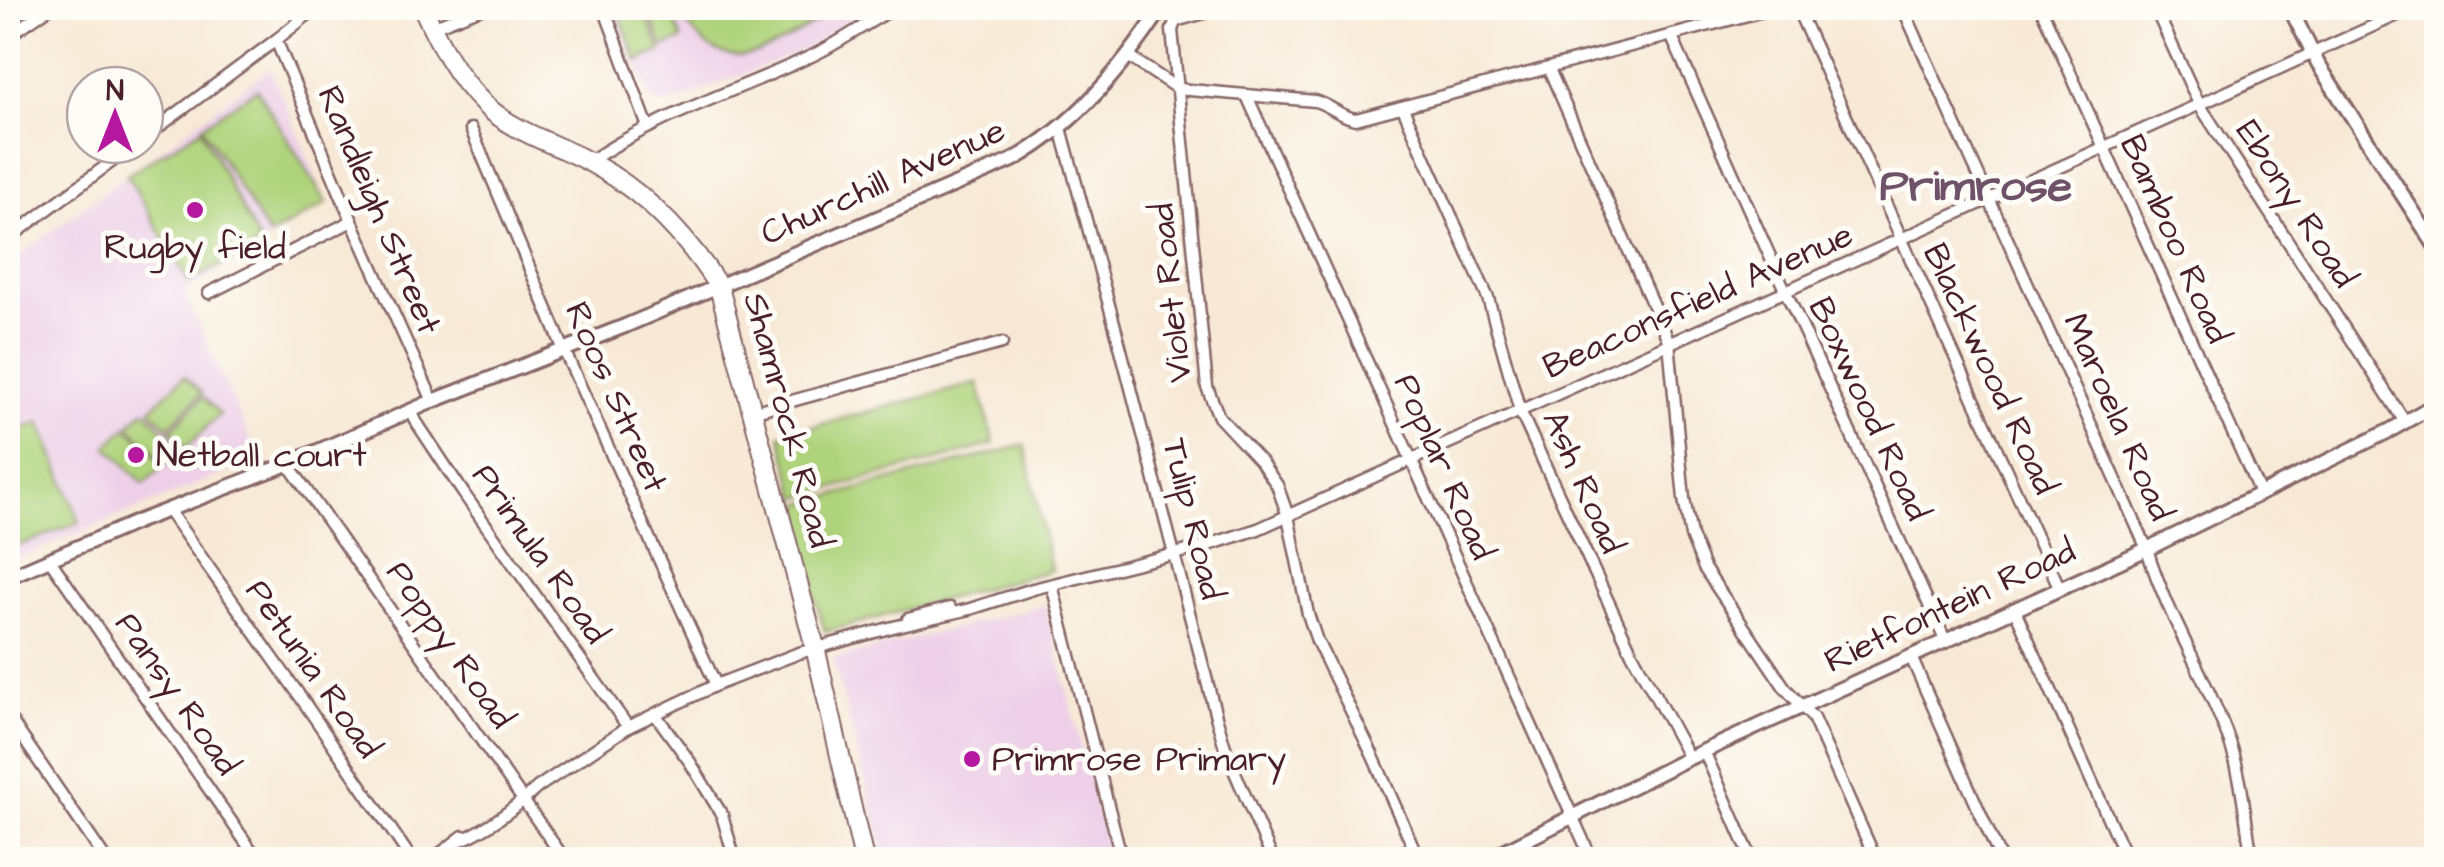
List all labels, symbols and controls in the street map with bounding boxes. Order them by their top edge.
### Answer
north arrow [65,65,165,165]
text: N [106,72,124,111]
street label: Randleigh Street [303,78,453,342]
street label: Churchill Avenue [753,106,1013,258]
street label: Ebony Road [2223,110,2369,298]
street label: Bamboo Road [2107,127,2243,351]
district label: Primrose [1880,156,2072,218]
marker: Rugby field [184,199,206,221]
street label: Violet Road [1137,201,1205,385]
street label: Beaconsfield Avenue [1535,211,1861,391]
place label: Rugby field [104,223,286,274]
street label: Blackwood Road [1910,235,2070,503]
street label: Shamrock Road [730,287,846,553]
street label: Boxwood Road [1796,289,1942,529]
street label: Roos Street [552,294,680,500]
street label: Maroela Road [2050,305,2186,529]
street label: Poplar Road [1381,366,1507,568]
street label: Ash Road [1530,403,1636,561]
place label: Netball court [156,431,367,480]
street label: Tulip Road [1149,433,1237,605]
marker: Netball court [125,444,147,466]
street label: Primula Road [460,454,620,654]
street label: Rietfontein Road [1817,526,2083,686]
street label: Poppy Road [373,551,526,739]
street label: Petunia Road [233,570,393,768]
street label: Pansy Road [102,603,251,786]
place label: Primrose Primary [992,735,1286,785]
marker: Primrose Primary [961,748,983,770]

